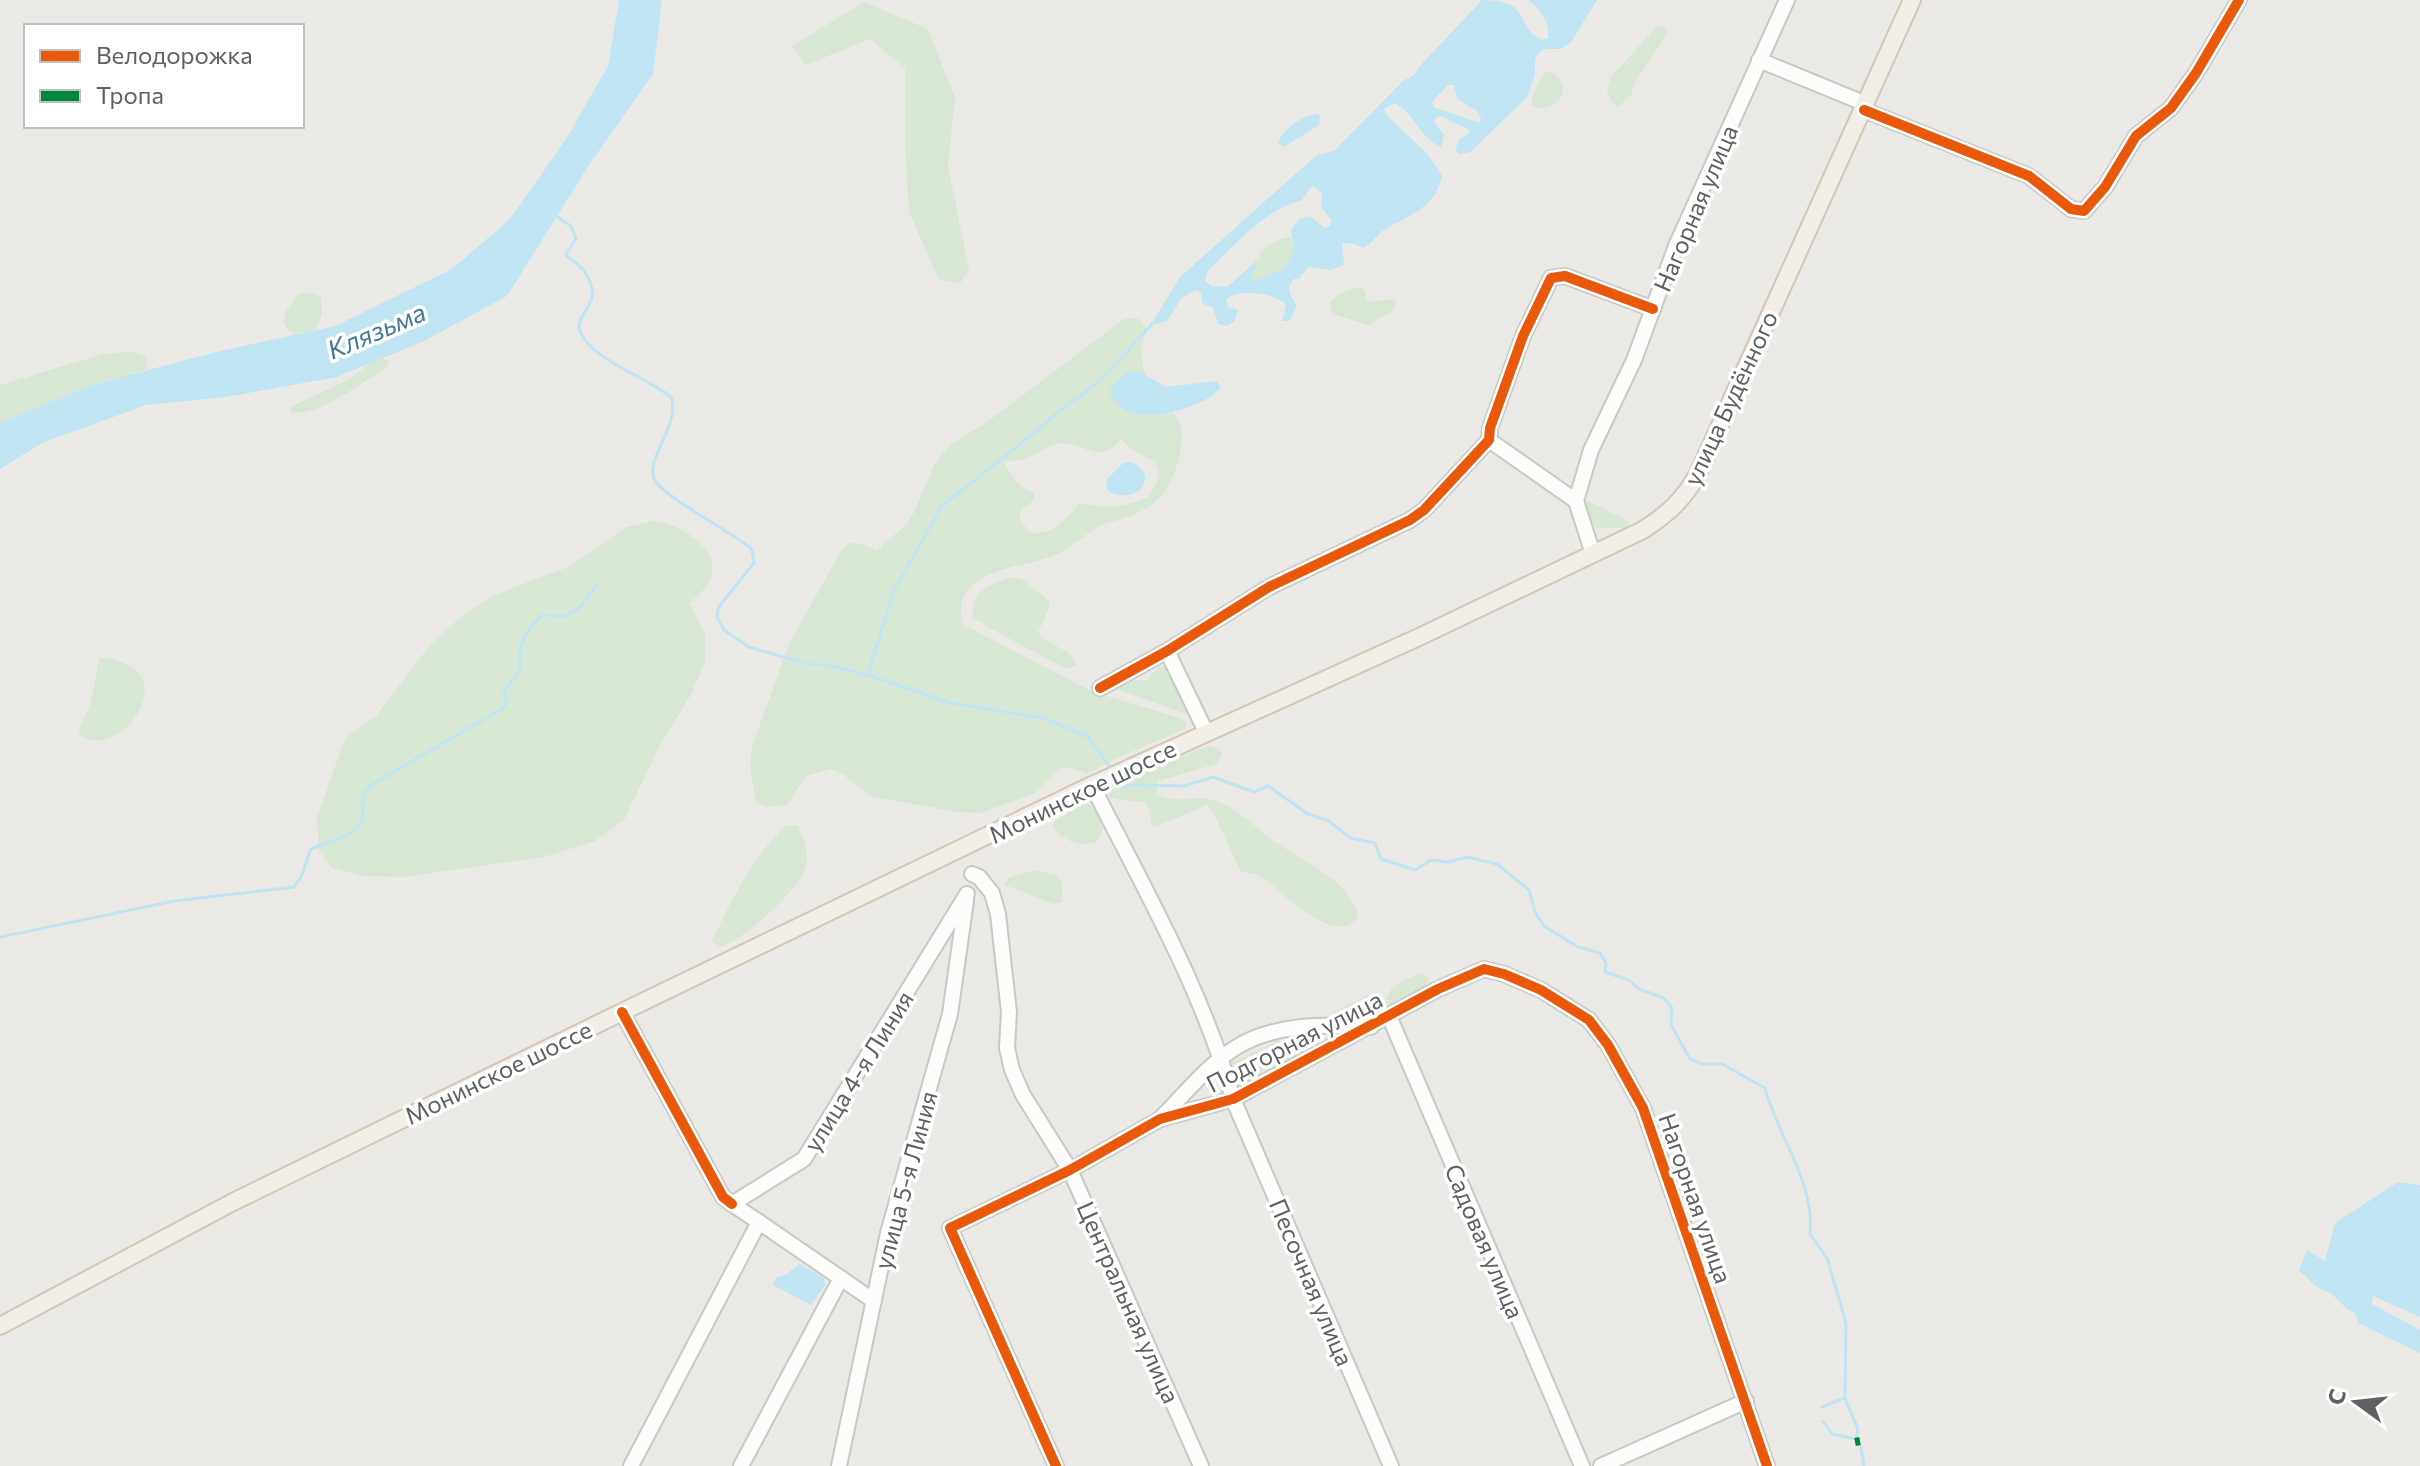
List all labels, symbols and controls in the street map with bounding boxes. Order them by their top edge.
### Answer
legend [24,24,304,128]
text: Велодорожка [96,40,253,69]
text: Тропа [96,80,164,109]
street label: Нагорная улица [1647,120,1743,296]
water label: Клязьма [322,295,430,365]
street label: улица Будённого [1677,306,1783,490]
street label: Монинское шоссе [984,733,1180,849]
street label: Подгорная улица [1201,984,1387,1098]
street label: улица 4-я Линия [797,985,919,1157]
street label: Монинское шоссе [400,1014,596,1130]
street label: улица 5-я Линия [867,1088,943,1272]
street label: Нагорная улица [1653,1109,1739,1287]
street label: Садовая улица [1439,1159,1531,1323]
street label: Песочная улица [1264,1194,1360,1370]
street label: Центральная улица [1071,1197,1187,1407]
north arrow [2316,1362,2396,1442]
text: С [2321,1386,2351,1407]

